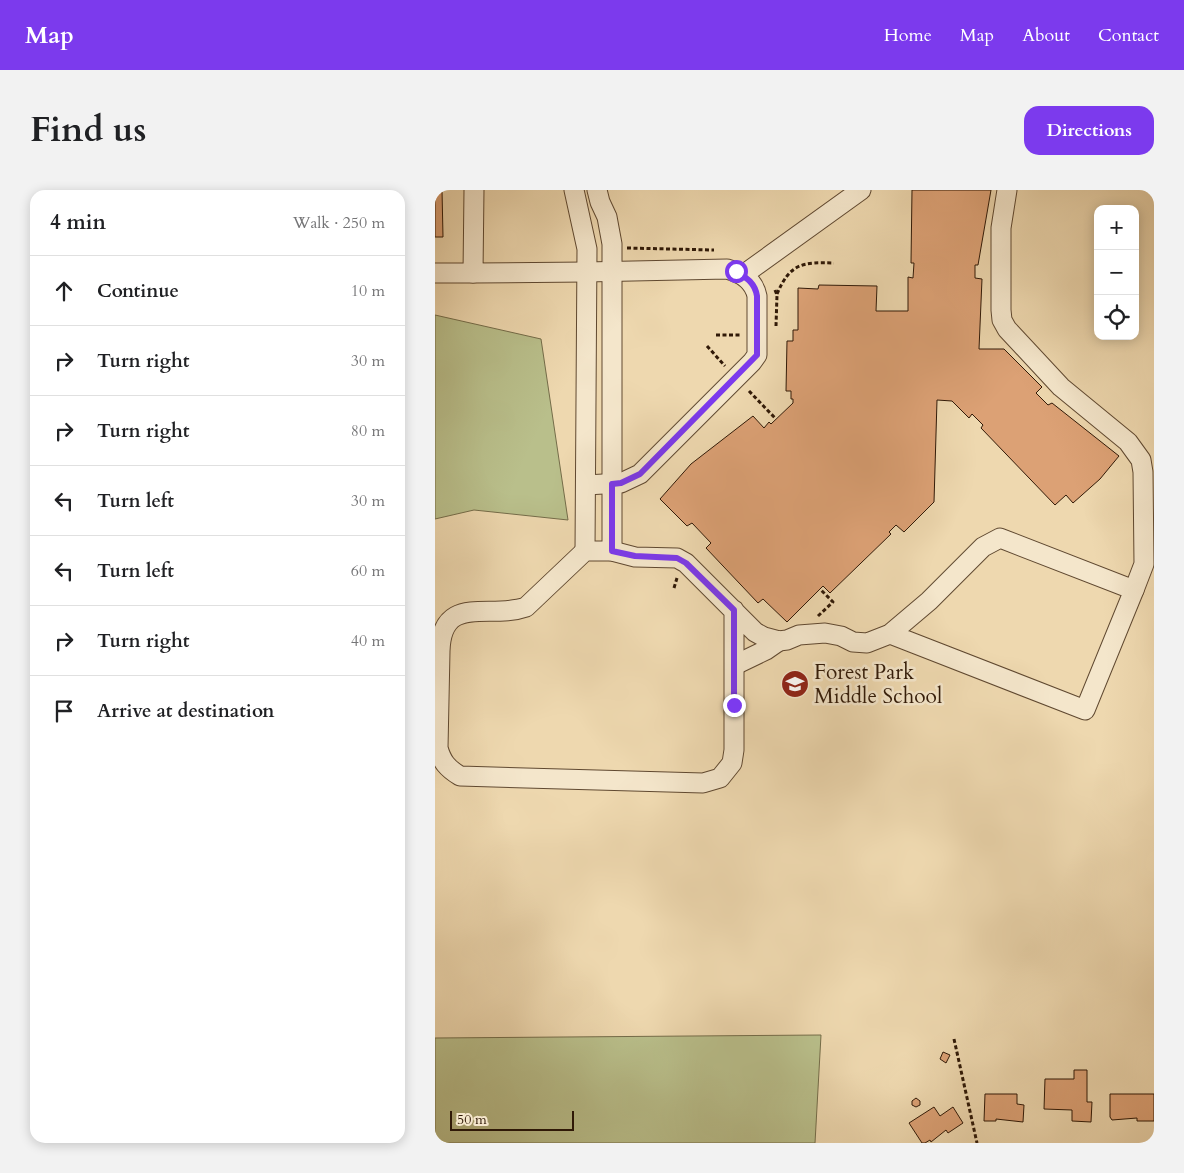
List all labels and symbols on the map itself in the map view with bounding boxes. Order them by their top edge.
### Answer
route start [725,260,748,283]
place label: Forest Park Middle School [814,658,942,711]
school or university icon: Forest Park Middle School [780,669,810,699]
route end [723,694,746,717]
scale bar [450,1108,574,1131]

